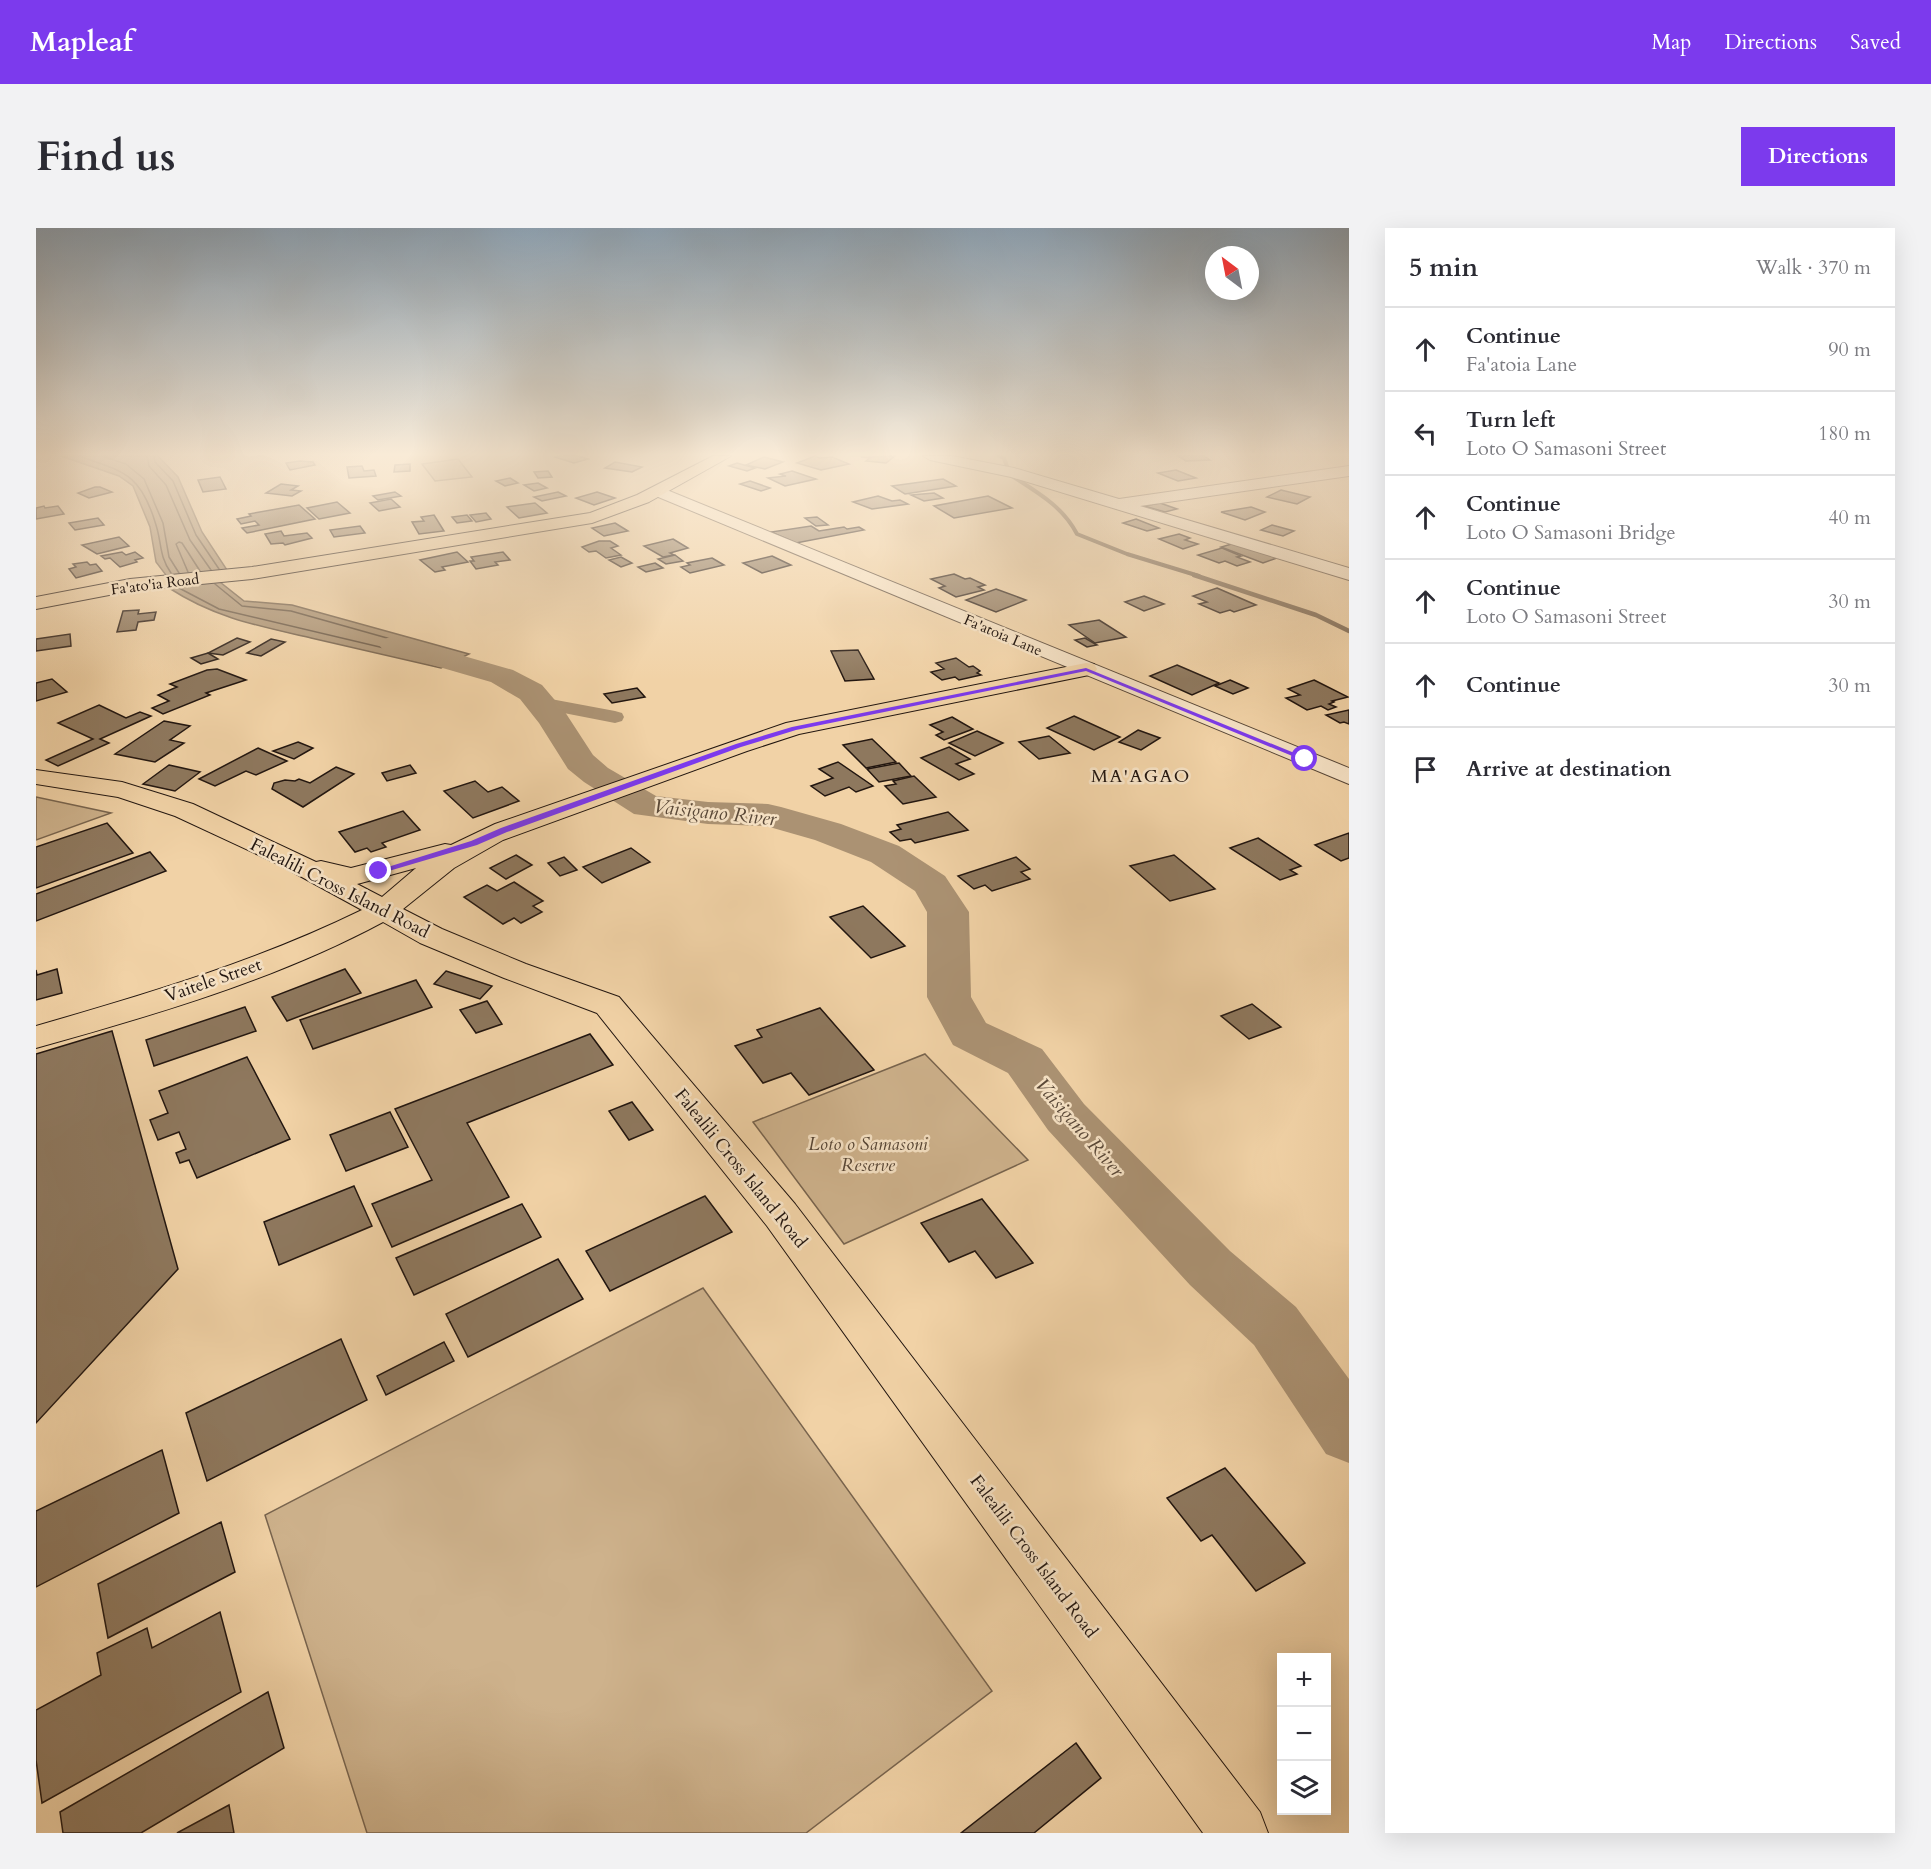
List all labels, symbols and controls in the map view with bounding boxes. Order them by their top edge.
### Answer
text: Mapleaf [30,23,133,61]
text: Map [1651,28,1691,57]
text: Directions [1724,28,1817,57]
text: Saved [1850,28,1901,57]
button: Directions [1741,127,1895,186]
text: Find us [36,128,176,185]
north arrow [1205,246,1259,300]
text: 5 min [1409,250,1478,285]
text: Walk · 370 m [1756,254,1871,281]
text: Continue [1466,321,1561,351]
icon: ahead [1409,333,1442,366]
text: 90 m [1828,336,1871,363]
text: Fa'atoia Lane [1466,351,1577,378]
text: Turn left [1466,405,1555,435]
icon: left [1409,417,1442,450]
text: 180 m [1818,420,1871,447]
text: Loto O Samasoni Street [1466,435,1666,462]
text: Continue [1466,489,1561,519]
icon: ahead [1409,501,1442,534]
text: 40 m [1828,504,1871,531]
text: Loto O Samasoni Bridge [1466,519,1676,546]
street label: Fa'ato'ia Road [110,569,200,599]
text: Continue [1466,573,1561,603]
icon: ahead [1409,585,1442,618]
text: 30 m [1828,588,1871,615]
text: Loto O Samasoni Street [1466,603,1666,630]
street label: Fa'atoia Lane [961,610,1045,661]
icon: ahead [1409,669,1442,702]
text: Continue [1466,670,1561,700]
text: 30 m [1828,672,1871,699]
route start [1291,745,1317,771]
icon: arrive [1409,753,1442,786]
text: Arrive at destination [1466,754,1671,784]
district label: MA'AGAO [1091,764,1191,789]
water label: Vaisigano River [652,793,779,833]
street label: Falealili Cross Island Road [246,832,434,945]
route end [365,857,391,883]
street label: Vaitele Street [161,952,265,1009]
water label: Vaisigano River [1029,1072,1131,1184]
street label: Falealili Cross Island Road [668,1083,813,1254]
park label: Loto o Samasoni Reserve [808,1132,929,1178]
street label: Falealili Cross Island Road [964,1470,1104,1643]
map controls [1277,1653,1331,1815]
button: + [1277,1653,1331,1707]
button: − [1277,1707,1331,1761]
button: layers [1277,1761,1331,1815]

